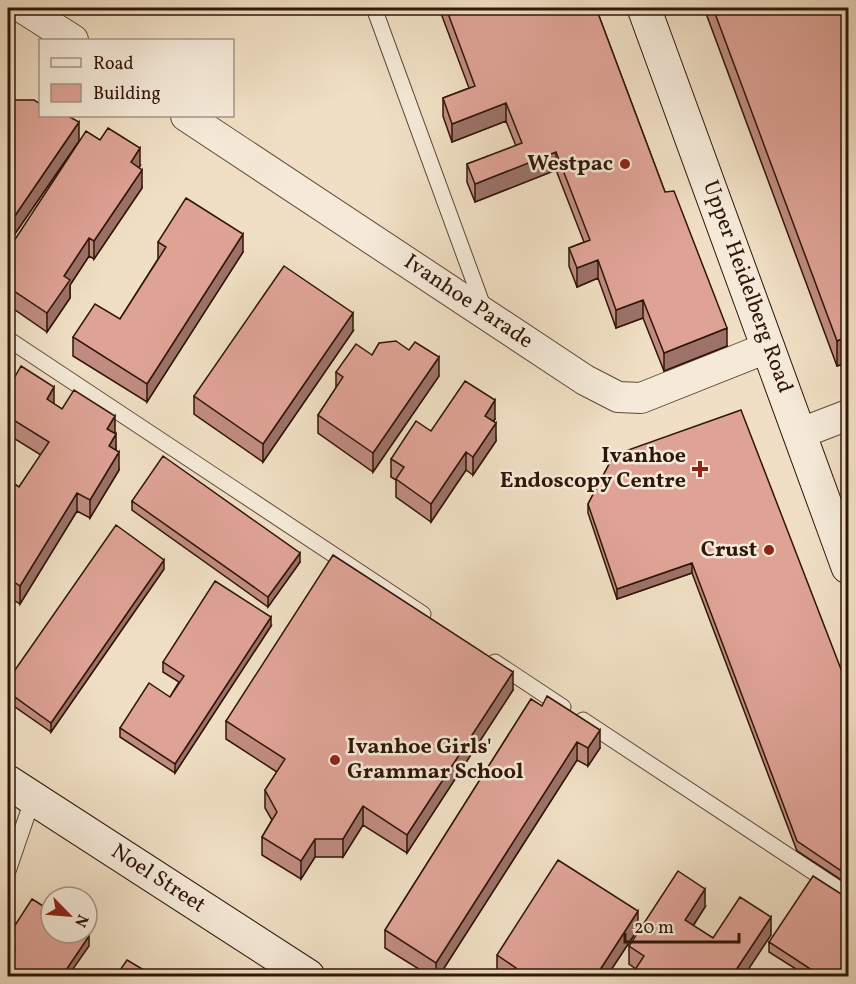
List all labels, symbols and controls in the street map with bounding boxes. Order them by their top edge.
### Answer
legend [39,39,234,117]
text: Road [93,52,134,77]
text: Building [93,82,161,107]
place label: Westpac [527,149,613,180]
marker: Westpac [618,157,632,171]
street label: Upper Heidelberg Road [694,176,800,398]
street label: Ivanhoe Parade [397,247,539,357]
place label: Ivanhoe Endoscopy Centre [500,441,686,497]
marker: Ivanhoe Endoscopy Centre [691,460,709,478]
place label: Crust [701,535,757,566]
marker: Crust [762,543,776,557]
place label: Ivanhoe Girls' Grammar School [347,732,523,788]
marker: Ivanhoe Girls' Grammar School [328,753,342,767]
street label: Noel Street [105,837,212,921]
north arrow [39,885,99,945]
scale bar [625,906,739,944]
text: N [68,911,93,931]
text: 20 m [634,916,674,941]

